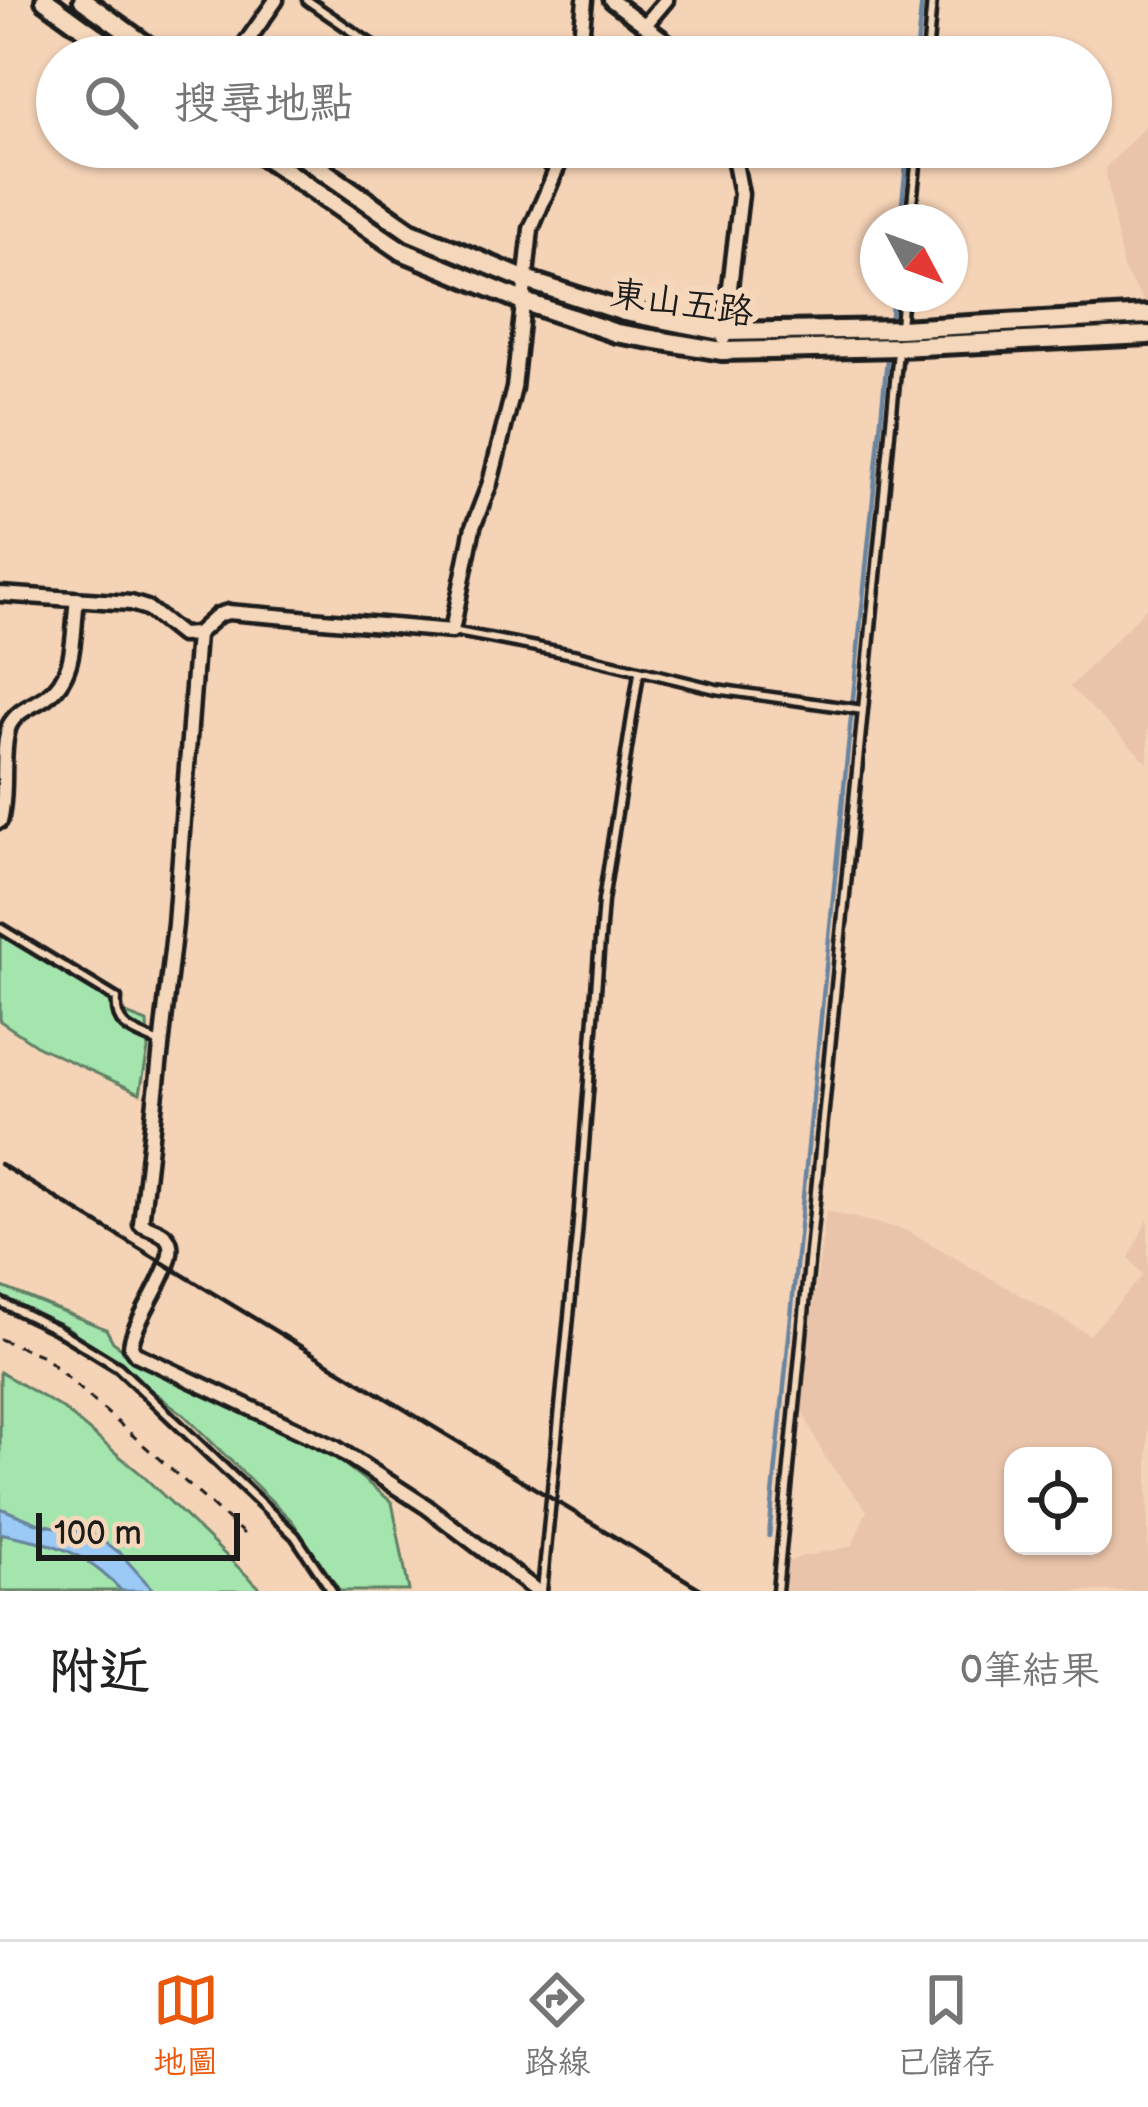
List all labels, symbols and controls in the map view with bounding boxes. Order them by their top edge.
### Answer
search box [36,36,1112,168]
icon: search [78,69,144,135]
text: 搜尋地點 [174,77,354,132]
north arrow [860,204,968,312]
street label: 東山五路 [608,273,756,335]
map controls [1004,1447,1112,1555]
button: locate [1004,1447,1112,1555]
scale bar [36,1507,240,1560]
text: 100 m [54,1514,142,1554]
text: 附近 [48,1642,150,1703]
text: 0筆結果 [960,1648,1100,1695]
tab: 地圖 [153,1967,219,2083]
tab: 路線 [524,1967,590,2083]
tab: 已儲存 [896,1967,995,2083]

